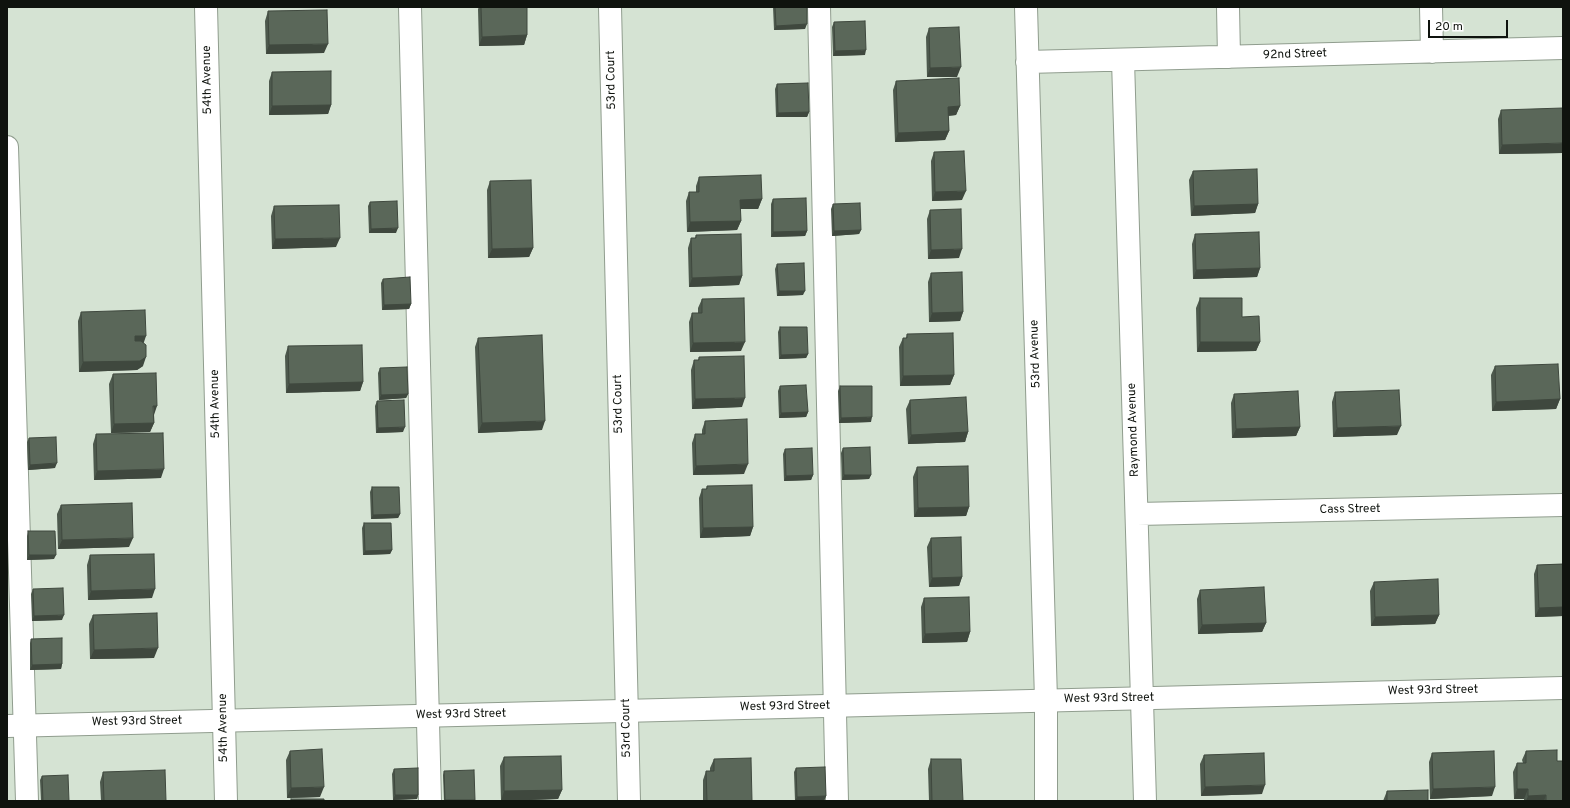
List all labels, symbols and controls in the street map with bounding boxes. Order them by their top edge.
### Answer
scale bar [1430,12,1510,38]
text: 20 m [1435,19,1463,35]
street label: 54th Avenue [200,45,216,115]
street label: 92nd Street [1263,47,1327,63]
street label: 53rd Court [604,50,620,110]
street label: 53rd Avenue [1028,319,1044,389]
street label: 54th Avenue [208,369,224,439]
street label: 53rd Court [611,374,627,434]
street label: Raymond Avenue [1125,383,1143,477]
street label: Cass Street [1319,502,1381,518]
street label: West 93rd Street [1388,683,1478,699]
street label: West 93rd Street [1064,691,1154,707]
street label: 54th Avenue [216,693,232,763]
street label: 53rd Court [619,698,635,758]
street label: West 93rd Street [740,699,830,715]
street label: West 93rd Street [416,707,506,723]
street label: West 93rd Street [92,714,182,730]

